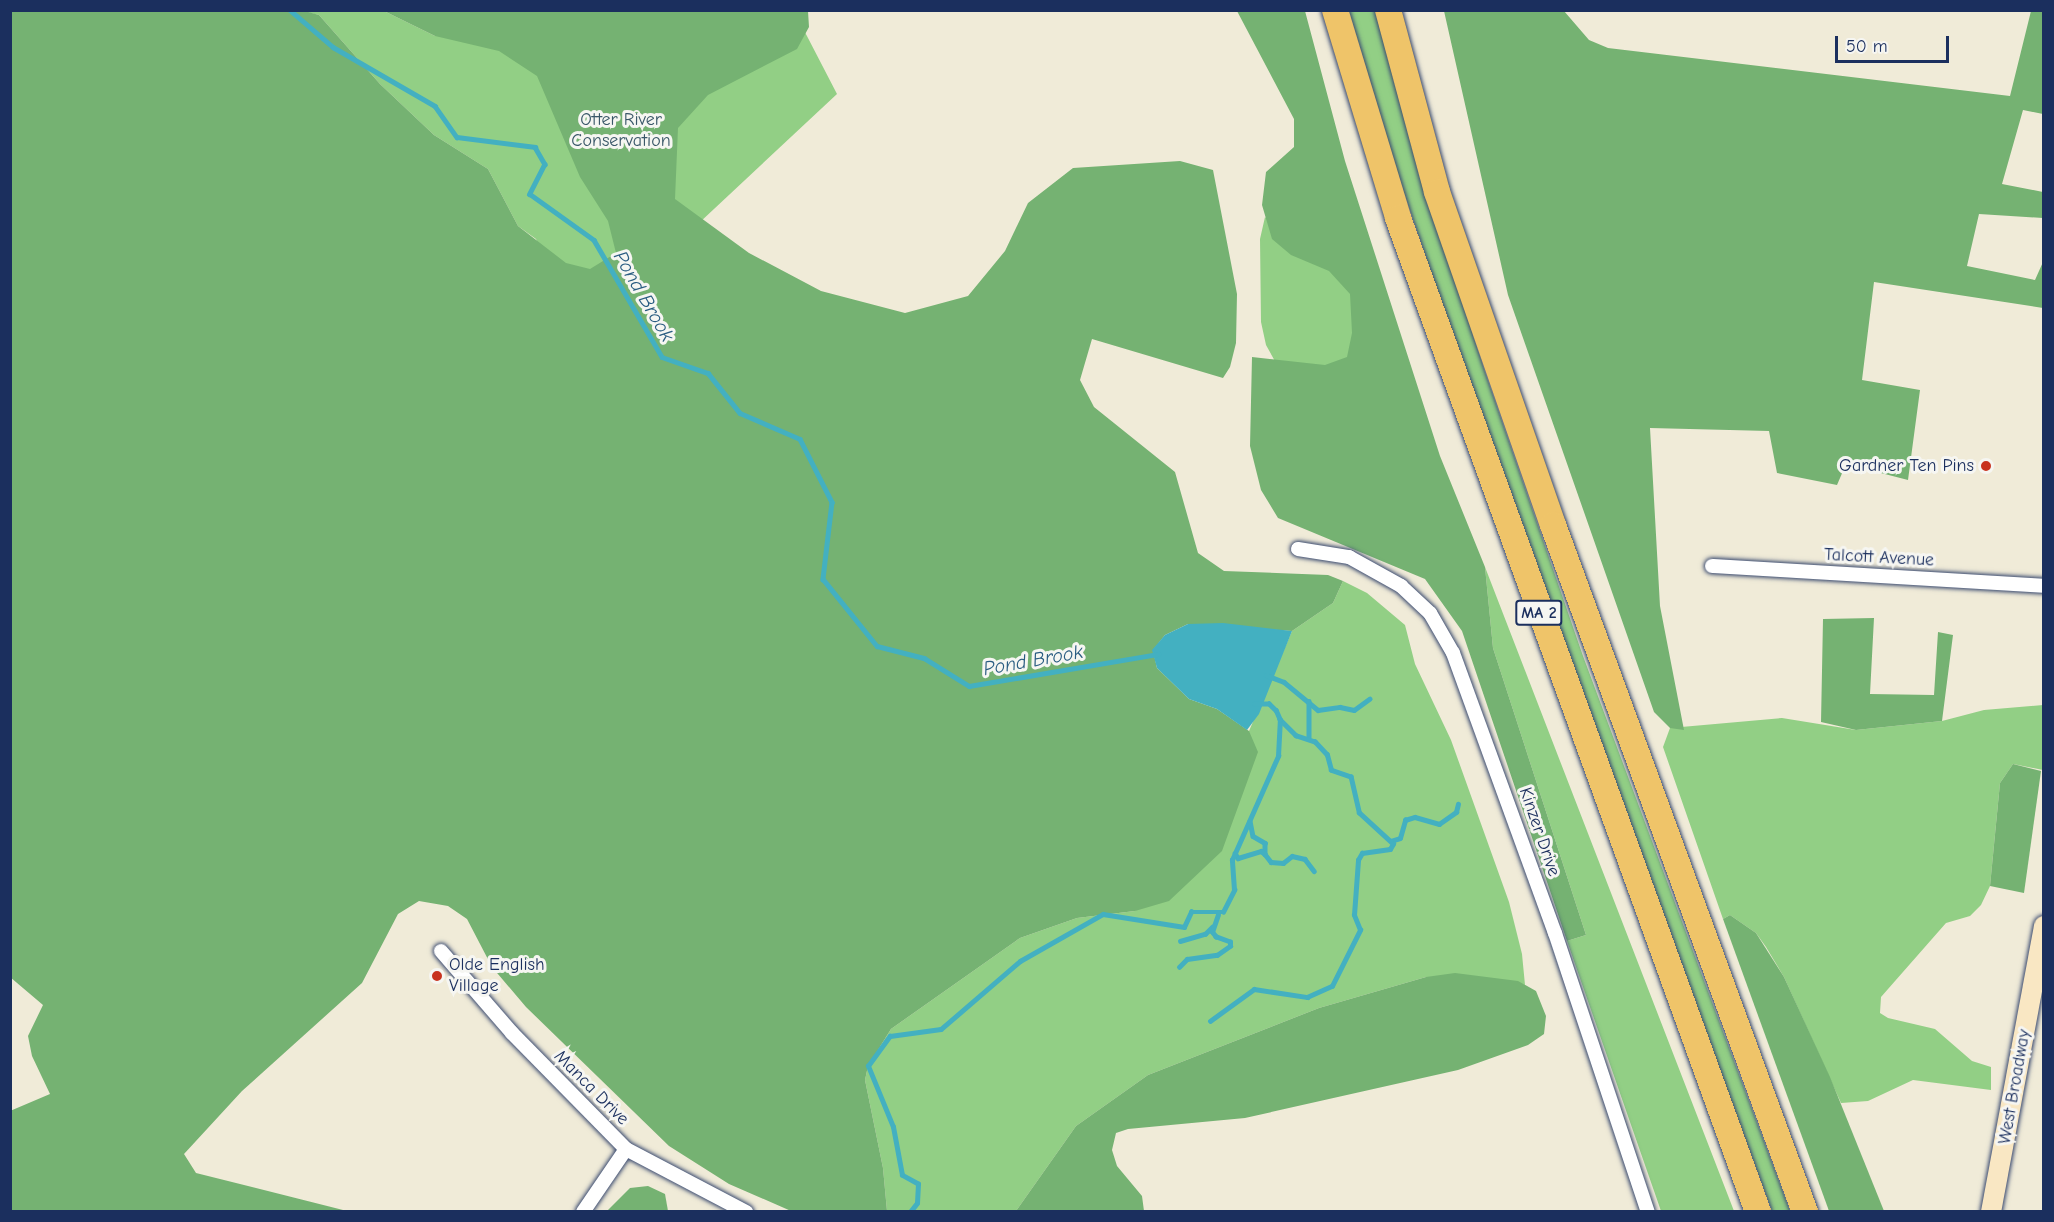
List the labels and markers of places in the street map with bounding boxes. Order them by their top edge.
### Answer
place label: Gardner Ten Pins [1839,455,1974,477]
marker: Gardner Ten Pins [1979,459,1993,473]
place label: Olde English Village [449,955,545,998]
marker: Olde English Village [430,969,444,983]

